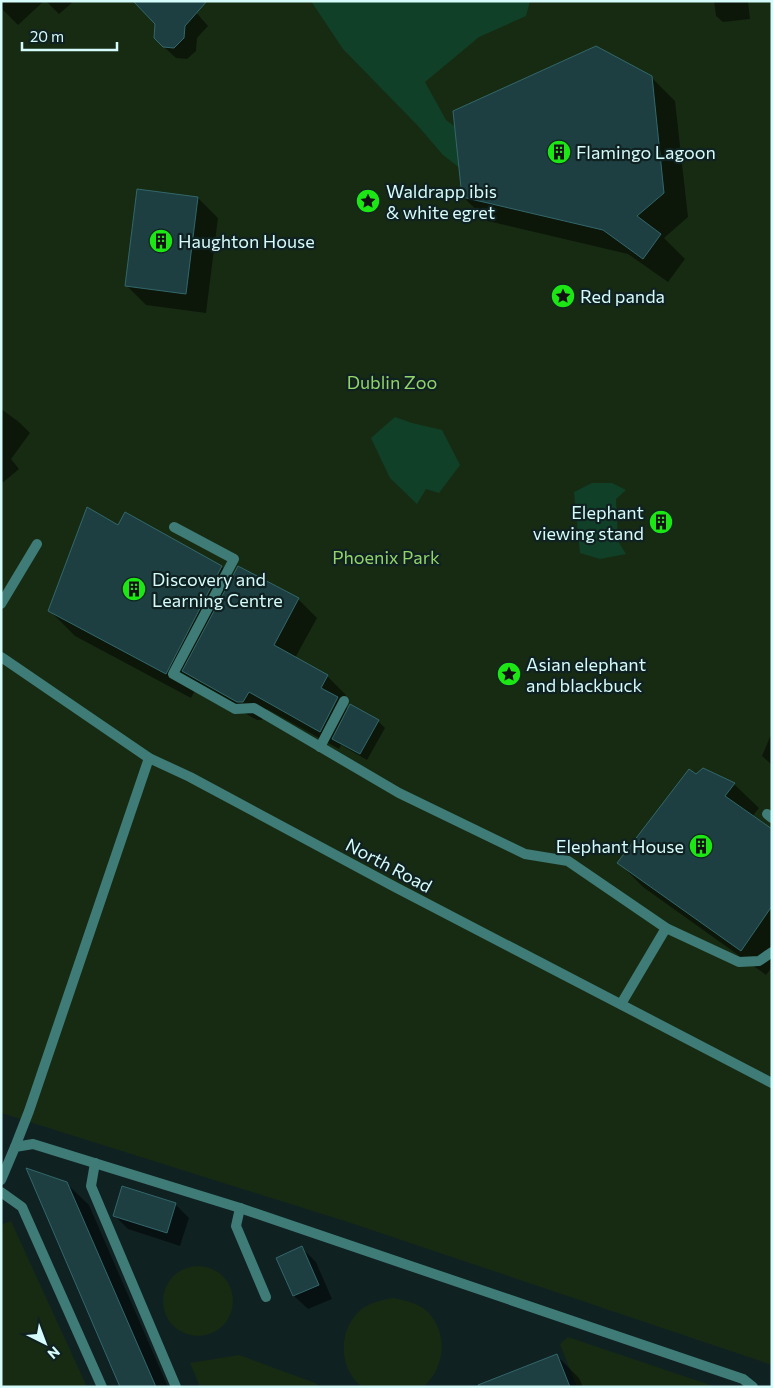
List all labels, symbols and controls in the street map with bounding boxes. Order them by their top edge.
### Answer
scale bar [22,20,118,52]
text: 20 m [30,27,64,45]
building icon: Flamingo Lagoon [546,139,572,165]
place label: Flamingo Lagoon [576,141,716,163]
place label: Waldrapp ibis & white egret [386,180,497,223]
place icon: Waldrapp ibis & white egret [355,188,381,214]
building icon: Haughton House [148,228,174,254]
place label: Haughton House [178,230,315,252]
place icon: Red panda [550,283,576,309]
place label: Red panda [580,285,665,307]
park label: Dublin Zoo [347,371,437,393]
place label: Elephant viewing stand [533,501,644,544]
building icon: Elephant viewing stand [648,509,674,535]
park label: Phoenix Park [332,546,440,568]
place label: Discovery and Learning Centre [152,568,283,611]
building icon: Discovery and Learning Centre [121,576,147,602]
place label: Asian elephant and blackbuck [526,653,646,696]
place icon: Asian elephant and blackbuck [496,661,522,687]
street label: North Road [342,833,436,897]
building icon: Elephant House [688,833,714,859]
place label: Elephant House [556,835,684,857]
north arrow [20,1318,70,1368]
text: N [44,1343,64,1363]

